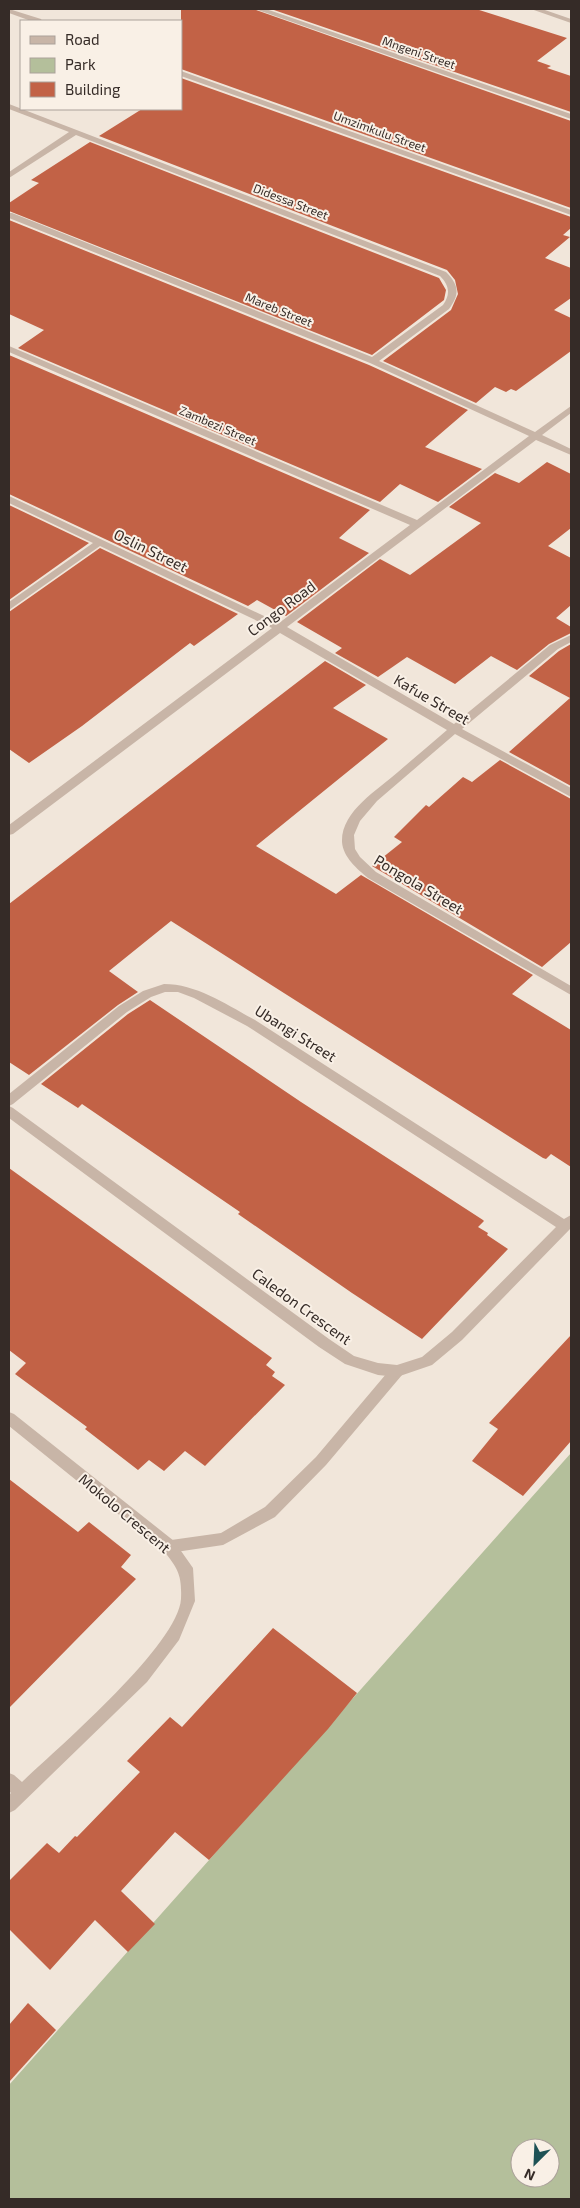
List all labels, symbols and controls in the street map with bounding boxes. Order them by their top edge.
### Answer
legend [20,20,182,110]
text: Road [65,30,100,48]
street label: Mngeni Street [381,33,458,71]
text: Park [65,55,96,73]
text: Building [65,80,121,98]
street label: Umzimkulu Street [332,108,429,154]
street label: Didessa Street [252,180,331,222]
street label: Mareb Street [243,289,315,329]
street label: Zambezi Street [177,402,259,448]
street label: Oslin Street [111,524,191,576]
street label: Congo Road [243,577,319,639]
street label: Kafue Street [391,670,473,728]
street label: Pongola Street [371,850,467,918]
street label: Ubangi Street [252,1001,340,1065]
street label: Caledon Crescent [249,1264,355,1348]
street label: Mokolo Crescent [76,1470,175,1557]
north arrow [510,2138,560,2188]
text: N [521,2166,538,2185]

